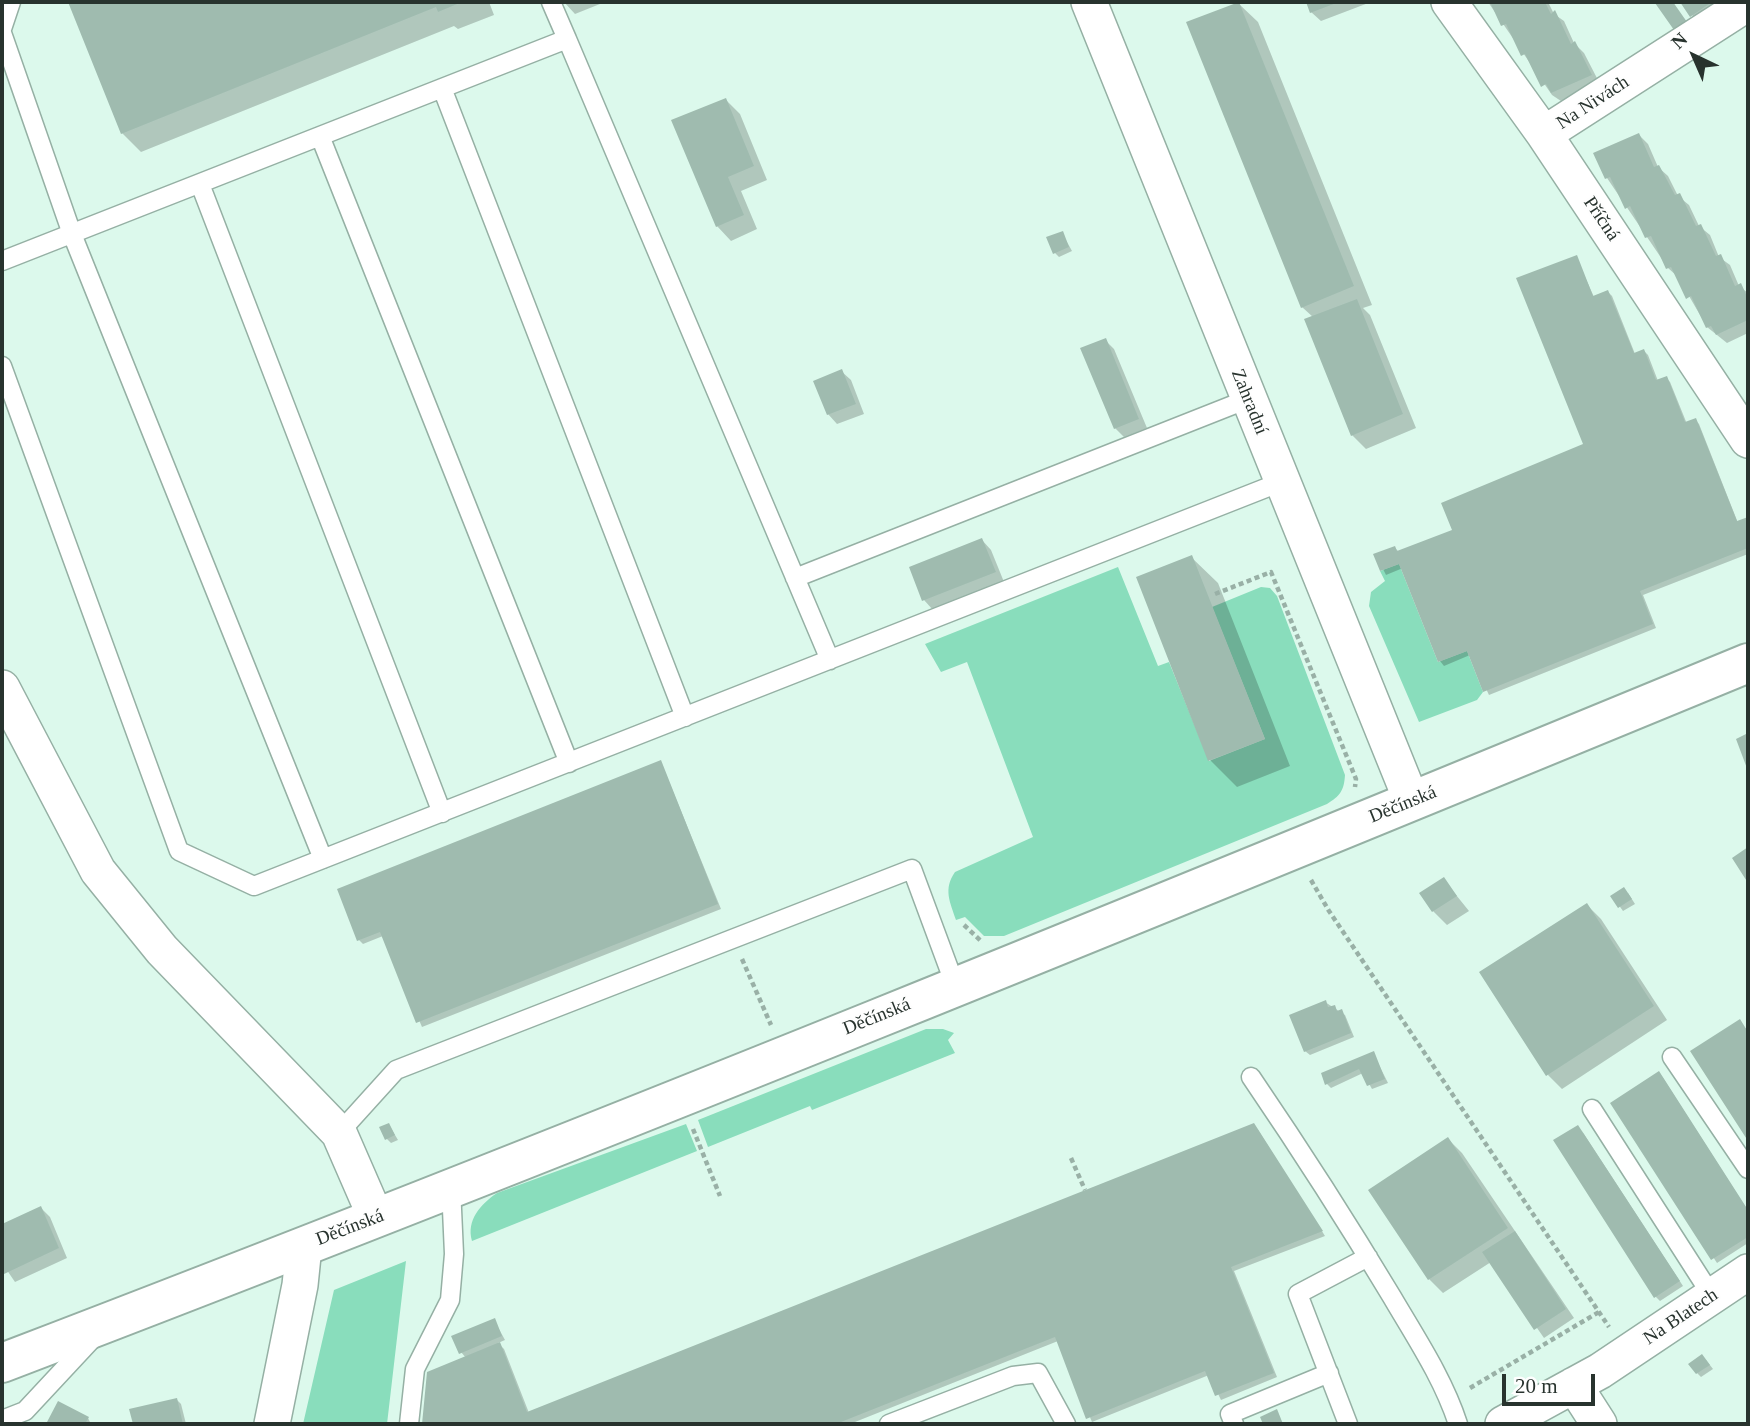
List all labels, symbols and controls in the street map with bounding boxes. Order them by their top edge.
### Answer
north arrow [1659,21,1729,91]
text: N [1667,28,1691,53]
street label: Na Nivách [1553,71,1633,135]
street label: Příčná [1578,193,1624,245]
street label: Zahradní [1226,366,1272,438]
street label: Děčínská [1366,781,1440,829]
street label: Děčínská [840,993,914,1041]
street label: Děčínská [313,1205,387,1251]
street label: Na Blatech [1639,1284,1723,1350]
scale bar [1505,1360,1598,1404]
text: 20 m [1515,1374,1558,1398]

